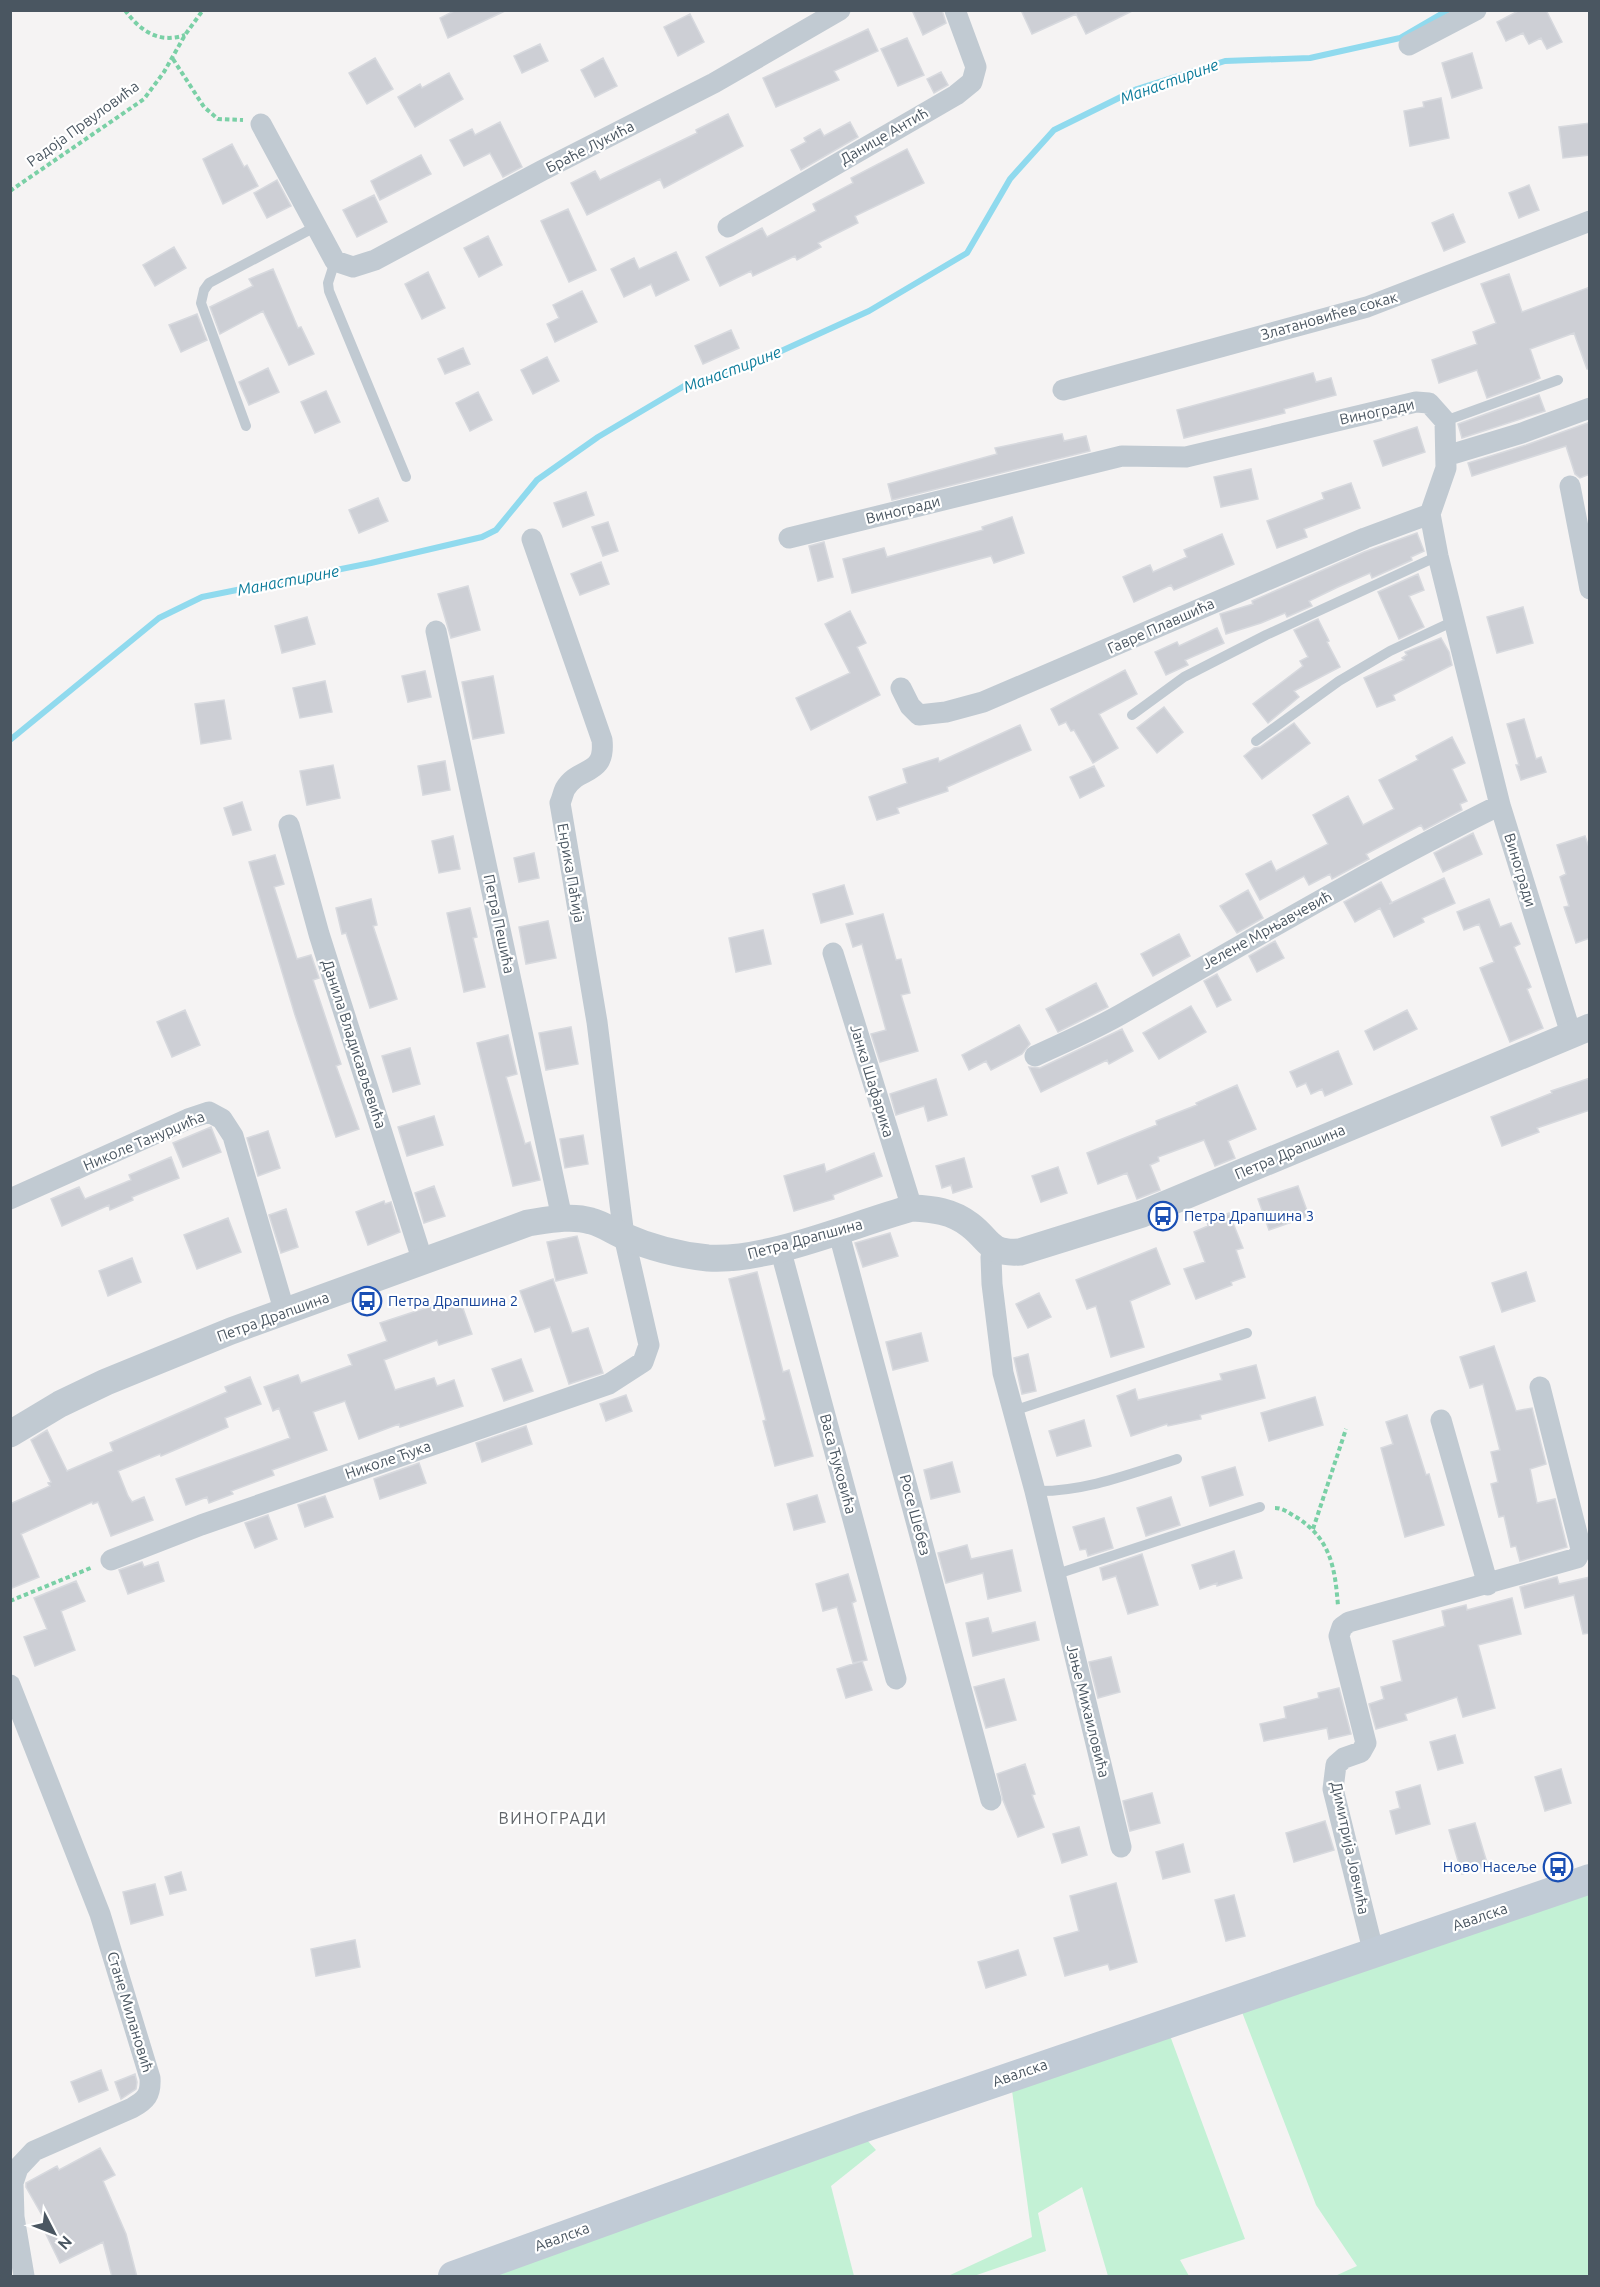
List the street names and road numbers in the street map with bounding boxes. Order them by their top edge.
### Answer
street label: Радоја Првуловића [23,77,142,170]
street label: Данице Антић [837,103,931,168]
street label: Браће Лукића [543,117,637,176]
street label: Златановићев сокак [1259,288,1399,343]
street label: Виногради [1338,395,1416,428]
street label: Виногради [864,492,942,527]
street label: Гавре Плавшића [1105,594,1217,657]
street label: Енрика Паћија [554,822,589,924]
street label: Виногради [1501,831,1540,909]
street label: Петра Пешића [481,873,518,975]
street label: Јелене Мрњавчевић [1199,887,1335,972]
street label: Данила Владисављевића [319,957,390,1131]
street label: Јанка Шафарика [847,1022,898,1139]
street label: Николе Танурџића [81,1107,207,1174]
street label: Петра Драпшина [1232,1121,1348,1182]
street label: Петра Драпшина [746,1215,864,1262]
street label: Петра Драпшина [214,1288,331,1345]
street label: Васа Ћуковића [817,1412,860,1516]
street label: Николе Ћука [343,1437,433,1482]
street label: Росе Шебез [896,1472,934,1557]
street label: Јање Михаиловића [1064,1643,1113,1779]
street label: Димитрија Јовчића [1328,1780,1373,1916]
street label: Авалска [1450,1899,1510,1934]
street label: Стане Милановић [104,1949,157,2074]
street label: Авалска [990,2055,1050,2090]
street label: Авалска [532,2219,591,2254]

